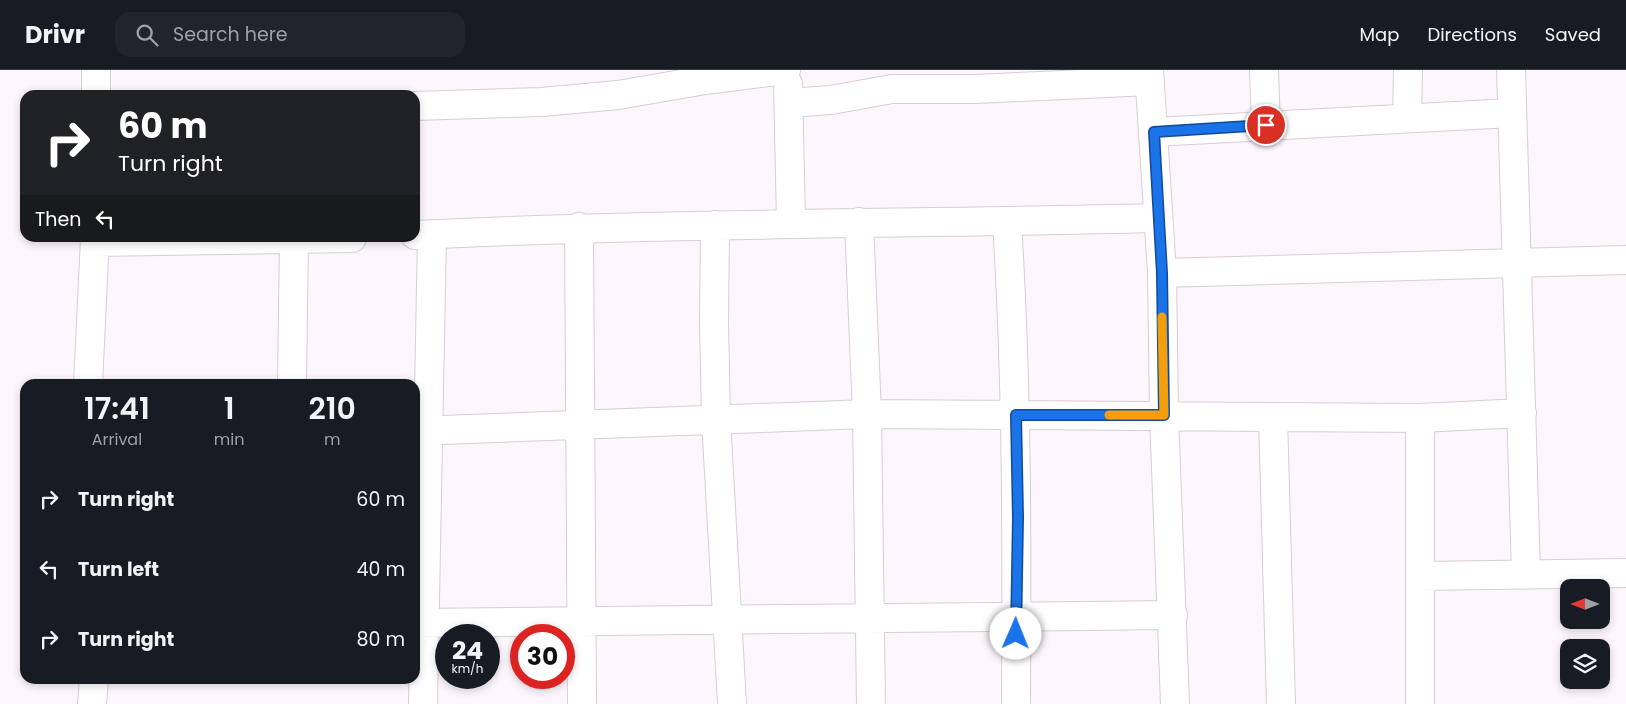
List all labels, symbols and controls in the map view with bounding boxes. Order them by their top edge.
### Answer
search box [115,12,465,57]
text: Drivr [25,18,85,51]
icon: search [133,21,161,49]
text: Search here [173,21,288,48]
text: Map [1360,22,1399,47]
text: Directions [1427,22,1517,47]
text: Saved [1545,22,1601,47]
text: 60 m [118,101,208,150]
pin [1245,104,1287,146]
icon: right [35,110,100,175]
icon: arrive [1252,111,1280,139]
text: Turn right [118,148,223,179]
icon: left [91,205,119,233]
text: Then [35,206,81,233]
text: 17:41 [84,387,150,430]
text: 1 [224,387,235,430]
text: 210 [309,387,356,430]
text: Arrival [92,428,142,451]
text: min [214,428,245,451]
text: m [324,428,340,451]
icon: right [35,485,63,513]
text: Turn right [78,486,174,513]
text: 60 m [356,486,405,513]
icon: left [35,555,63,583]
text: Turn left [78,556,159,583]
text: 40 m [356,556,405,583]
north arrow [1560,579,1610,629]
map controls [1560,579,1610,689]
position arrow [989,607,1041,659]
speed limit sign: 30 [510,624,575,689]
icon: right [35,625,63,653]
text: Turn right [78,626,174,653]
text: 80 m [356,626,405,653]
text: 24 [452,633,483,668]
button: layers [1560,639,1610,689]
text: km/h [452,660,483,677]

